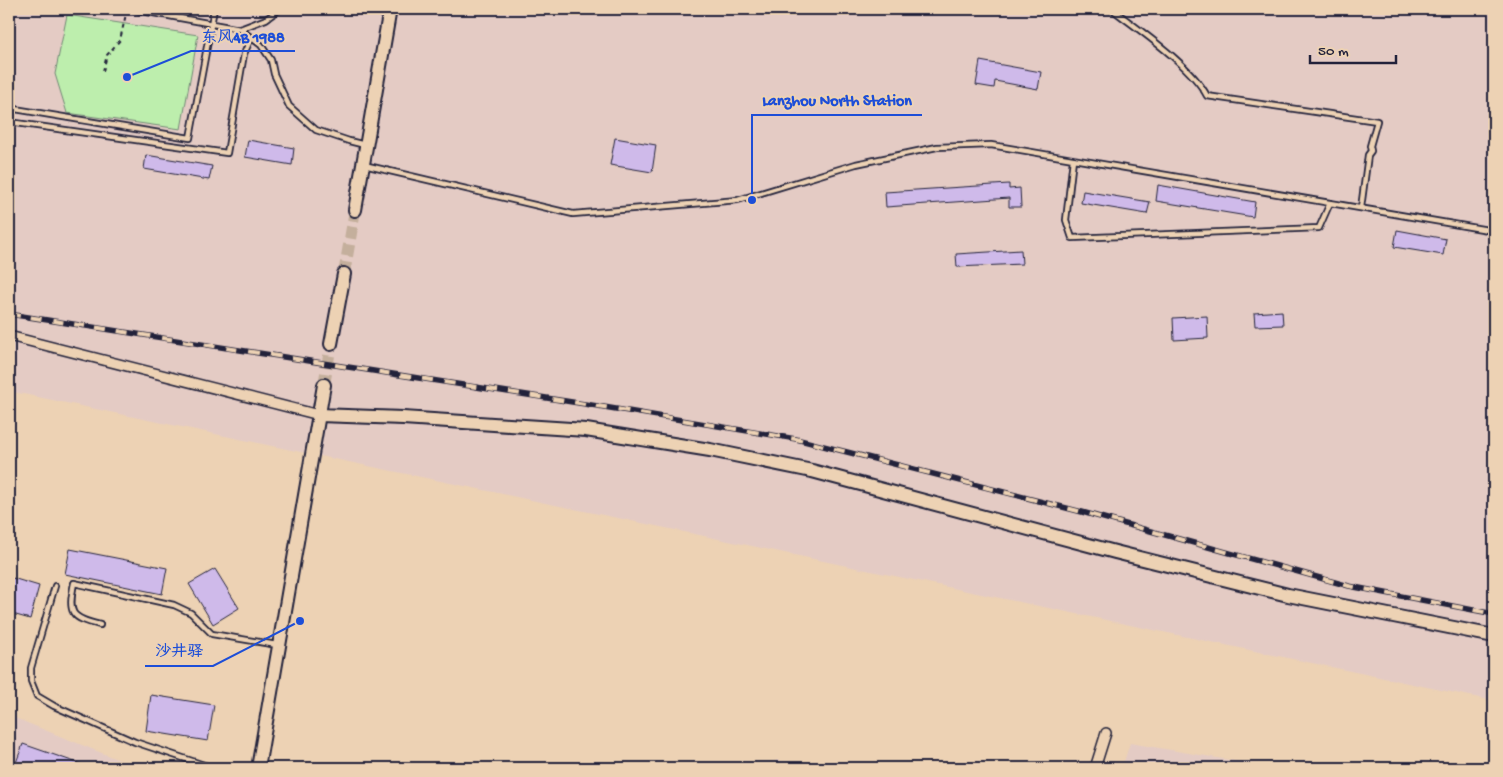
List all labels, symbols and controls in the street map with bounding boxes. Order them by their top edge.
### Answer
callout: 东风4B 1988 [191,20,295,51]
text: 东风4B 1988 [201,28,285,49]
scale bar [1310,32,1397,64]
text: 50 m [1318,43,1349,61]
callout: Lanzhou North Station [752,84,922,115]
text: Lanzhou North Station [762,93,912,112]
callout: 沙井驿 [145,635,213,666]
text: 沙井驿 [155,642,204,663]

